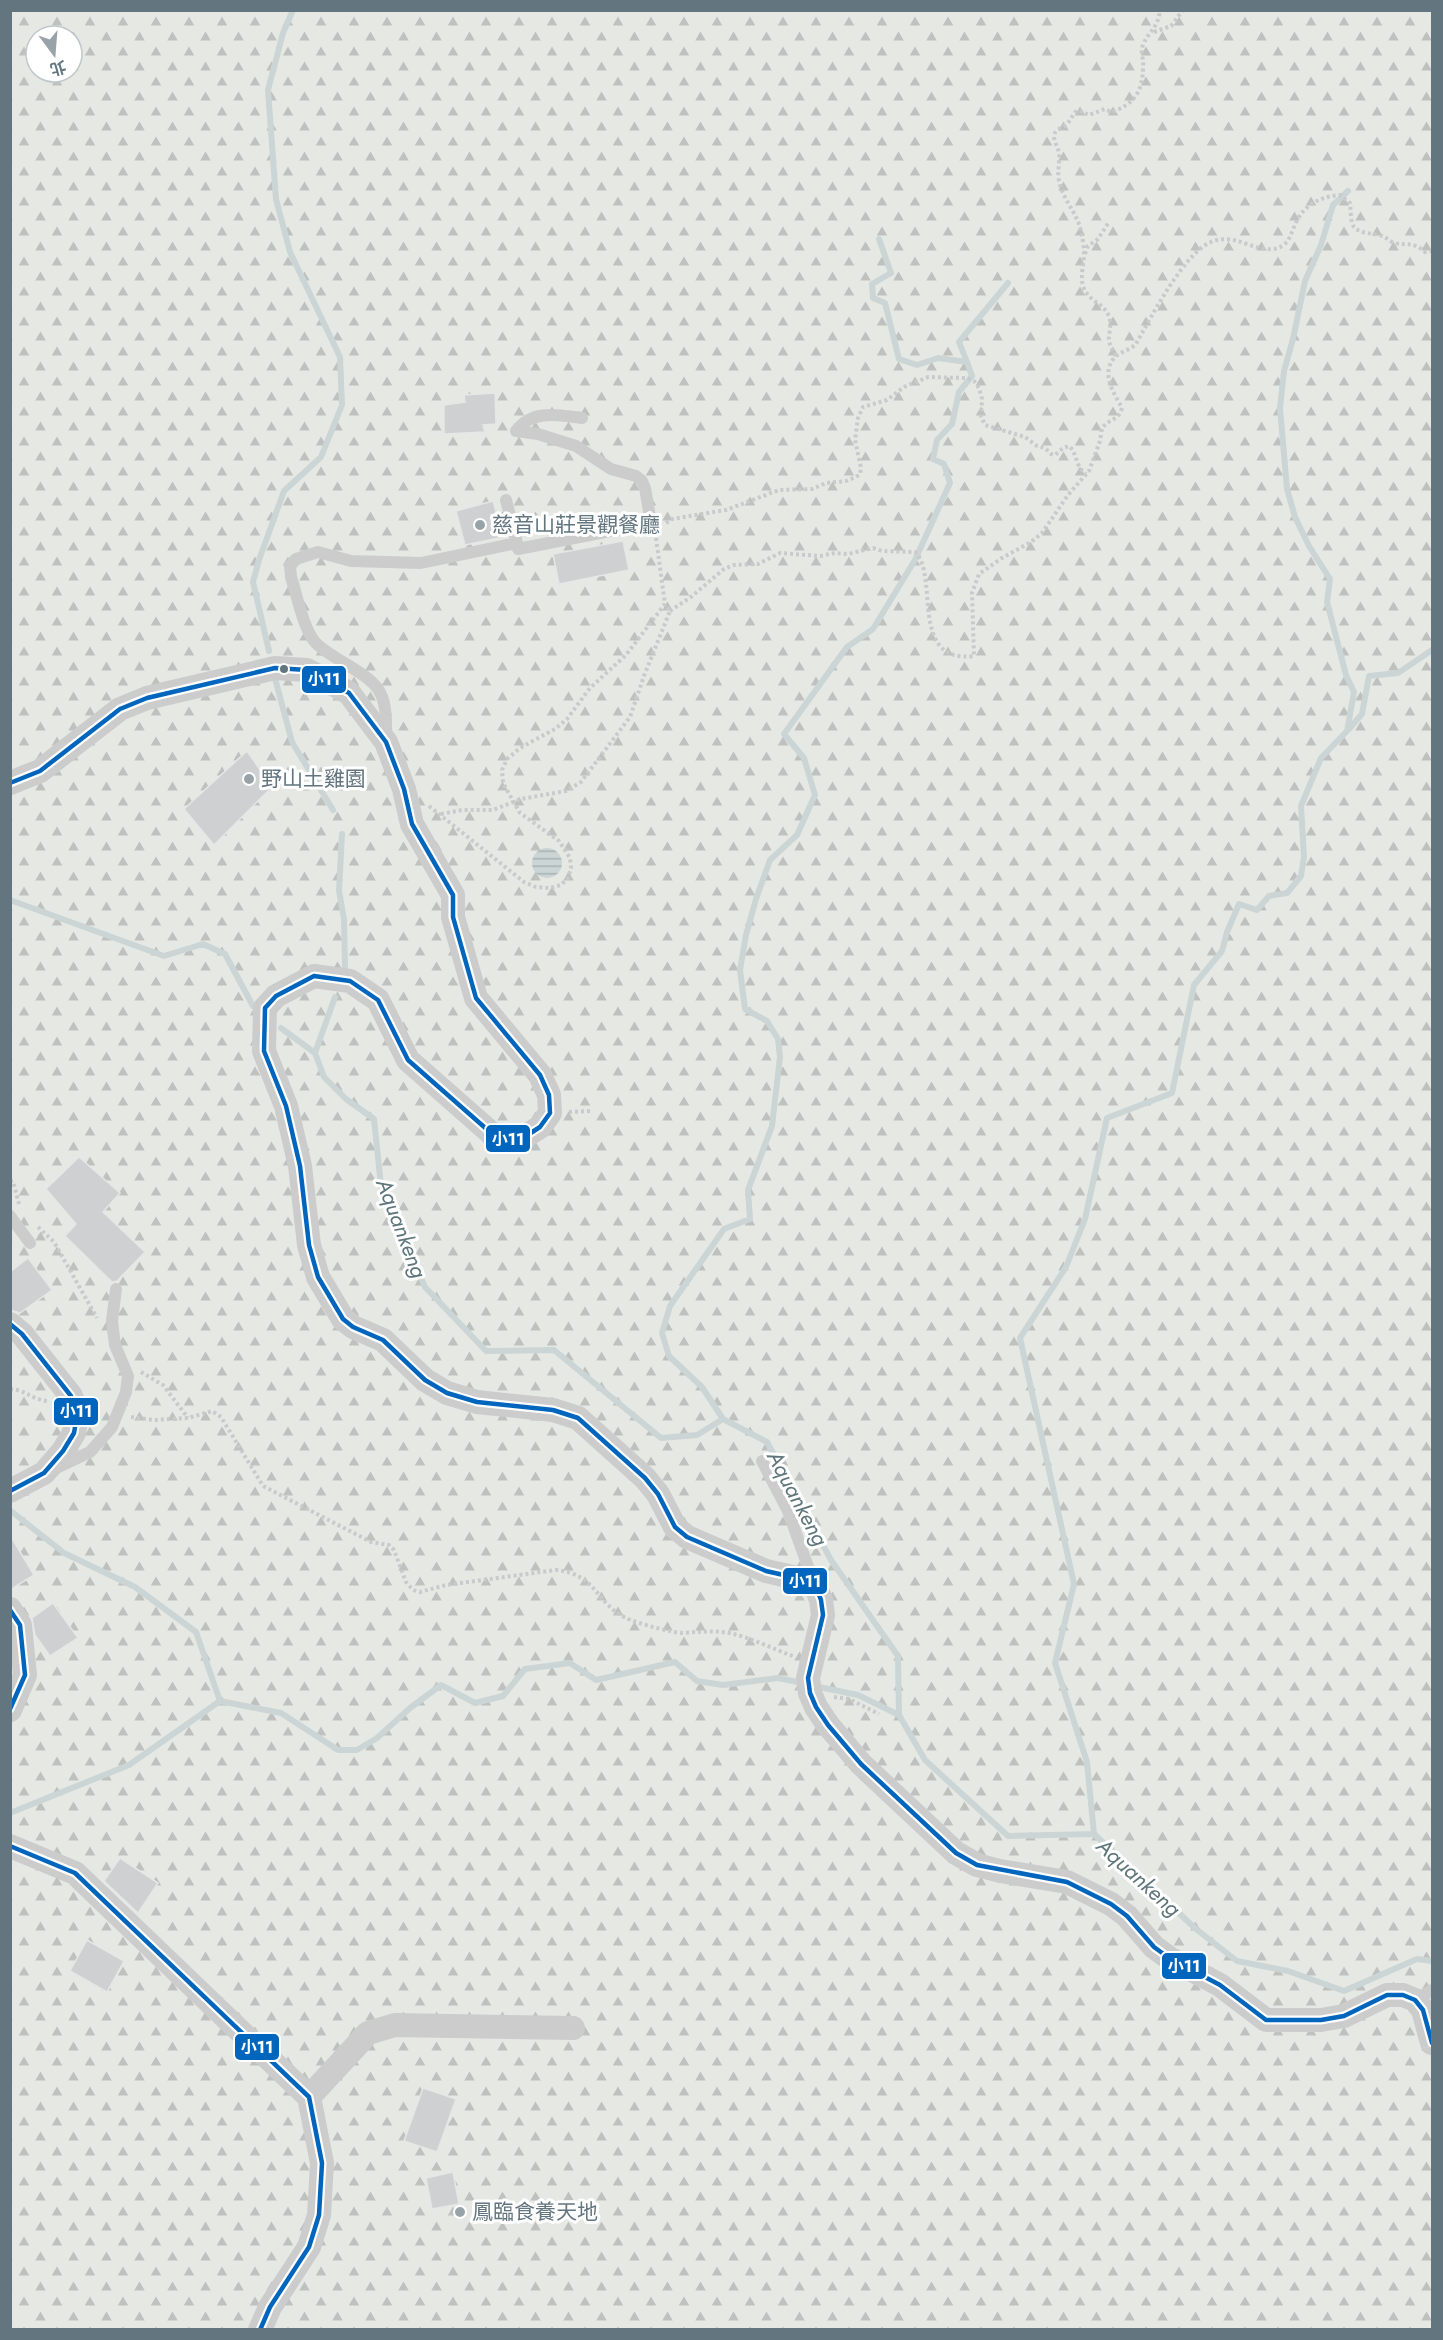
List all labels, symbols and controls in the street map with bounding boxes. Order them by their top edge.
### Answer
north arrow [24,24,84,84]
text: 北 [47,55,69,81]
place label: 慈音山莊景觀餐廳 [492,510,660,540]
marker: 慈音山莊景觀餐廳 [473,518,487,532]
unlabelled marker [278,663,290,675]
line badge: 小11 [301,665,347,694]
text: 小11 [308,668,340,691]
place label: 野山土雞園 [261,764,366,794]
marker: 野山土雞園 [242,772,256,786]
line badge: 小11 [485,1124,531,1153]
text: 小11 [492,1128,524,1151]
water label: Aquankeng [368,1173,436,1282]
line badge: 小11 [53,1397,99,1426]
text: 小11 [60,1400,92,1423]
water label: Aquankeng [759,1444,837,1552]
line badge: 小11 [782,1567,828,1595]
text: 小11 [789,1570,821,1593]
water label: Aquankeng [1089,1830,1188,1924]
line badge: 小11 [1161,1952,1207,1980]
text: 小11 [1168,1955,1200,1978]
line badge: 小11 [234,2033,280,2061]
text: 小11 [241,2036,273,2059]
place label: 鳳臨食養天地 [472,2197,598,2227]
marker: 鳳臨食養天地 [453,2205,467,2219]

